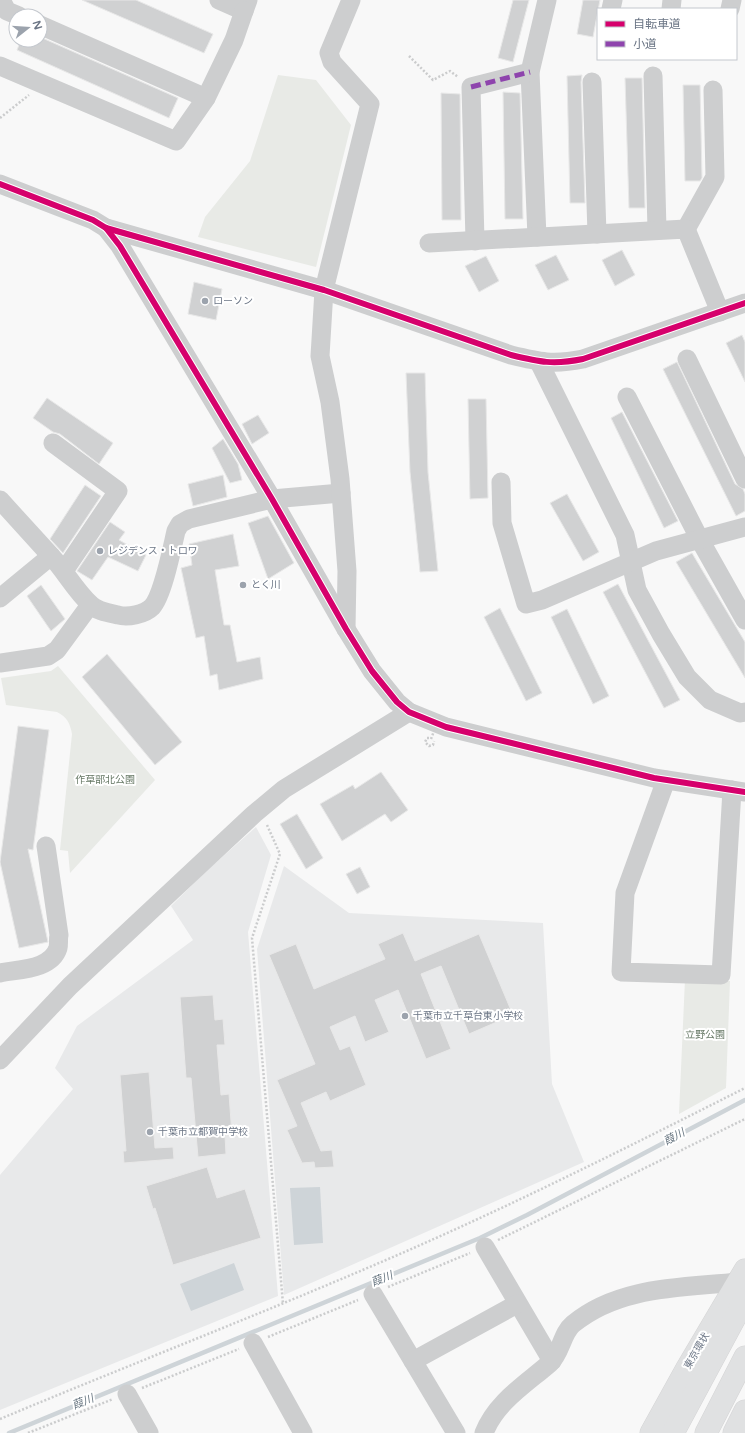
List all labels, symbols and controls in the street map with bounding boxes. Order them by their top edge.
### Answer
north arrow [8,8,48,48]
legend [597,8,737,60]
text: 自転車道 [633,17,681,31]
text: N [30,19,45,31]
text: 小道 [633,37,657,51]
place label: ローソン [213,295,253,307]
marker: ローソン [200,296,210,306]
place label: レジデンス・トロワ [108,545,198,557]
marker: レジデンス・トロワ [95,546,105,556]
place label: とく川 [251,579,281,591]
marker: とく川 [238,580,248,590]
park label: 作草部北公園 [75,774,135,786]
place label: 千葉市立千草台東小学校 [413,1010,523,1022]
marker: 千葉市立千草台東小学校 [400,1011,410,1021]
park label: 立野公園 [685,1029,725,1041]
place label: 千葉市立都賀中学校 [158,1126,248,1138]
water label: 葭川 [661,1126,688,1148]
marker: 千葉市立都賀中学校 [145,1127,155,1137]
water label: 葭川 [369,1268,396,1289]
street label: 東京環状 [682,1331,712,1371]
water label: 葭川 [70,1391,97,1412]

